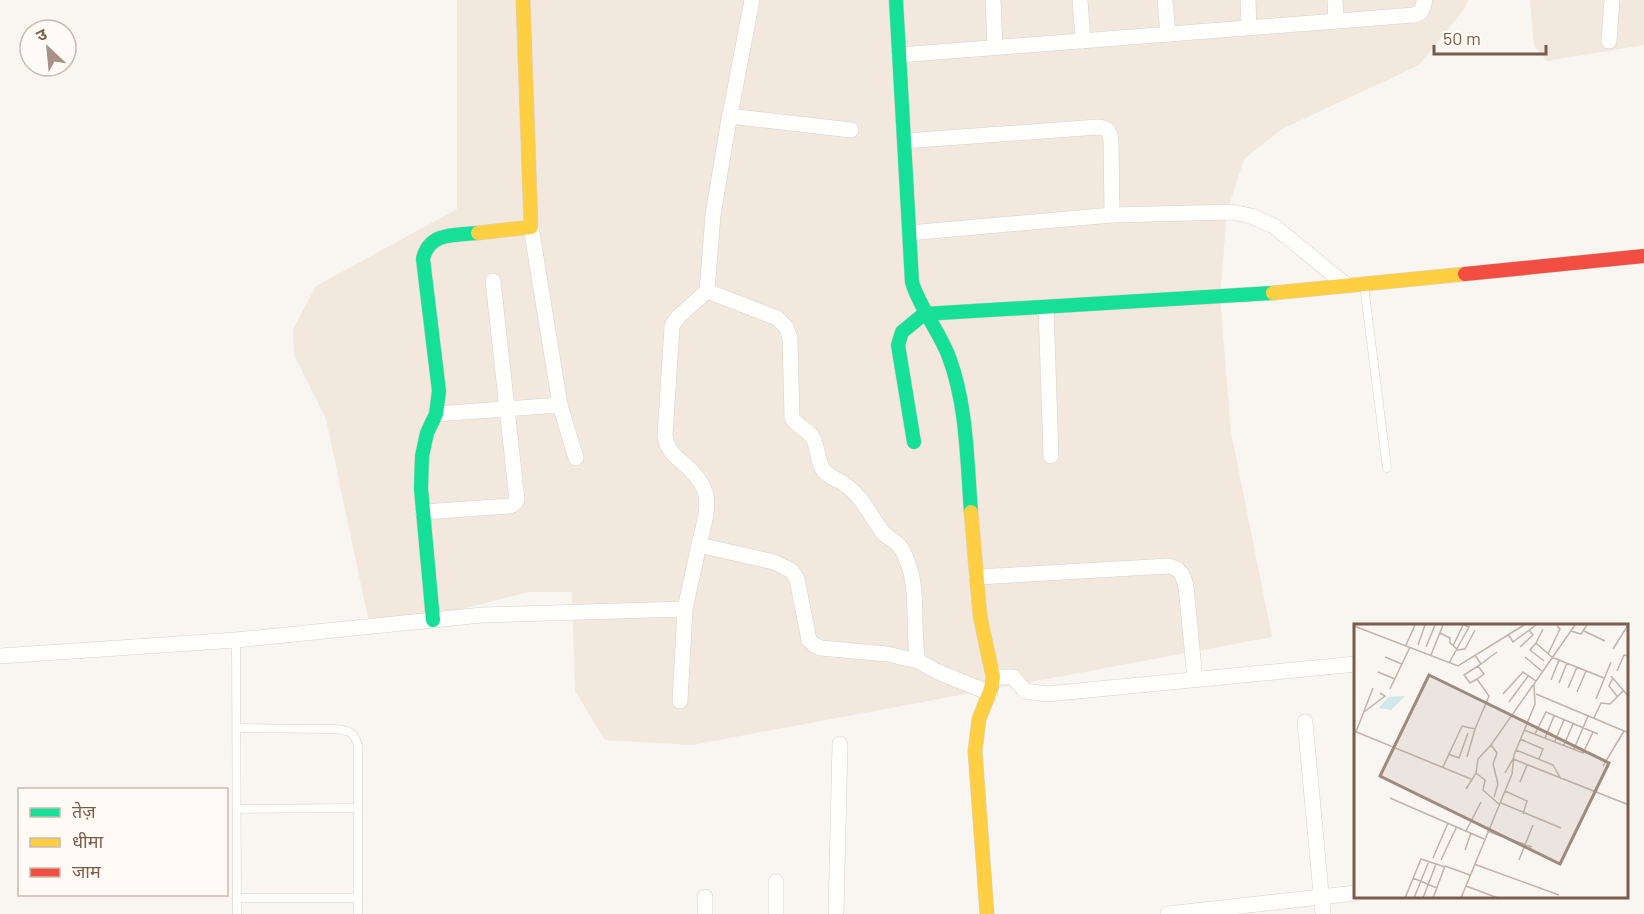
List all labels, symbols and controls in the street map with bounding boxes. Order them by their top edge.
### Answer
north arrow [18,18,78,78]
scale bar [1434,18,1546,56]
text: उ [33,23,50,45]
text: 50 m [1443,27,1481,49]
inset map [1354,624,1629,899]
legend [18,788,228,896]
text: तेज़ [72,800,96,822]
text: धीमा [72,830,103,852]
text: जाम [72,860,102,882]

